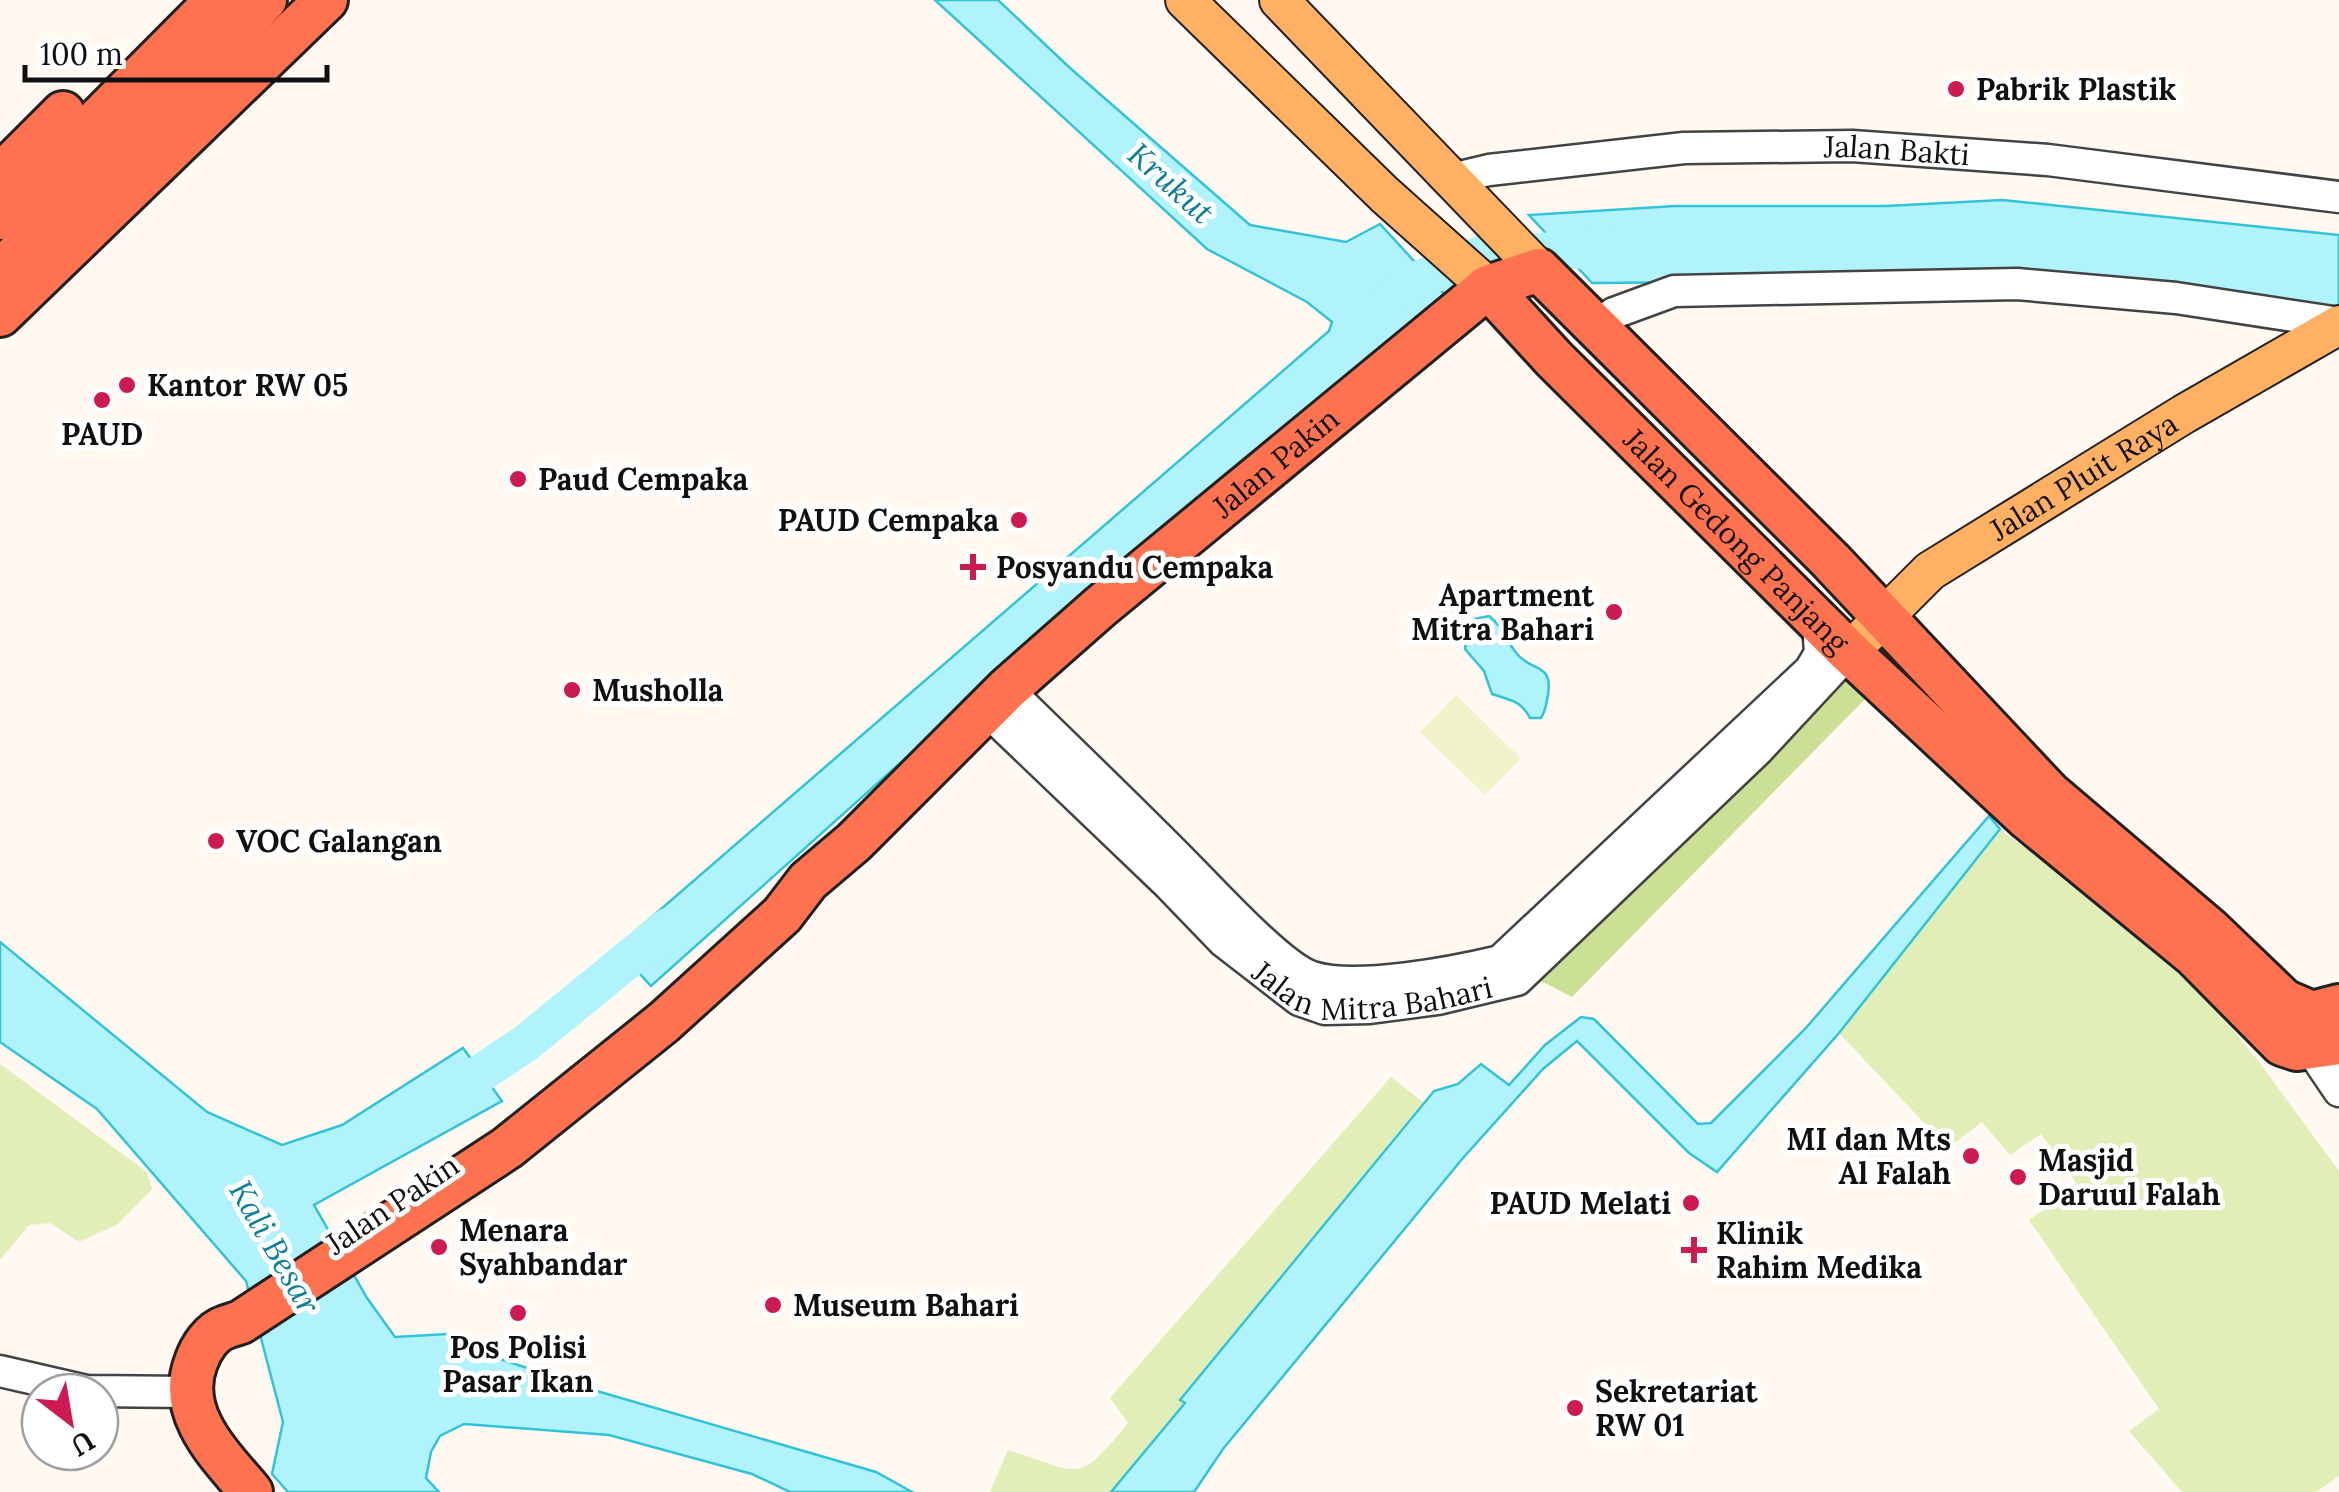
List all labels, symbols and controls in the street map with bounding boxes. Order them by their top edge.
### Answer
scale bar [25,20,328,82]
text: 100 m [40,35,123,73]
place label: Pabrik Plastik [1976,70,2177,108]
marker: Pabrik Plastik [1945,78,1967,100]
street label: Jalan Bakti [1822,127,1971,173]
water label: Krukut [1119,134,1223,233]
place label: Kantor RW 05 [147,366,348,404]
marker: Kantor RW 05 [116,374,138,396]
marker: PAUD [91,389,113,411]
street label: Jalan Pakin [1204,399,1346,526]
street label: Jalan Pluit Raya [1982,404,2184,549]
place label: PAUD [61,415,143,453]
street label: Jalan Gedong Panjang [1615,419,1858,662]
place label: Paud Cempaka [538,460,749,498]
marker: Paud Cempaka [507,468,529,490]
place label: PAUD Cempaka [778,501,999,539]
marker: PAUD Cempaka [1008,509,1030,531]
place label: Posyandu Cempaka [996,548,1273,587]
marker: Posyandu Cempaka [960,554,986,580]
place label: Apartment Mitra Bahari [1411,576,1595,648]
marker: Apartment Mitra Bahari [1603,601,1625,623]
place label: Musholla [592,671,724,709]
marker: Musholla [561,679,583,701]
place label: VOC Galangan [236,822,442,861]
marker: VOC Galangan [205,830,227,852]
street label: Jalan Mitra Bahari [1244,952,1496,1028]
place label: MI dan Mts Al Falah [1786,1120,1951,1192]
place label: Masjid Daruul Falah [2038,1141,2221,1213]
marker: MI dan Mts Al Falah [1960,1145,1982,1167]
street label: Jalan Pakin [317,1146,466,1263]
marker: Masjid Daruul Falah [2007,1166,2029,1188]
water label: Kali Besar [220,1173,330,1321]
place label: PAUD Melati [1489,1184,1671,1222]
marker: PAUD Melati [1680,1192,1702,1214]
place label: Menara Syahbandar [459,1211,628,1284]
place label: Klinik Rahim Medika [1716,1214,1922,1286]
marker: Menara Syahbandar [428,1236,450,1258]
marker: Klinik Rahim Medika [1681,1237,1707,1263]
place label: Museum Bahari [793,1286,1019,1324]
marker: Museum Bahari [762,1294,784,1316]
marker: Pos Polisi Pasar Ikan [507,1302,529,1324]
place label: Pos Polisi Pasar Ikan [442,1328,594,1400]
north arrow [20,1372,120,1472]
place label: Sekretariat RW 01 [1595,1372,1758,1444]
marker: Sekretariat RW 01 [1564,1397,1586,1419]
text: U [64,1423,101,1464]

